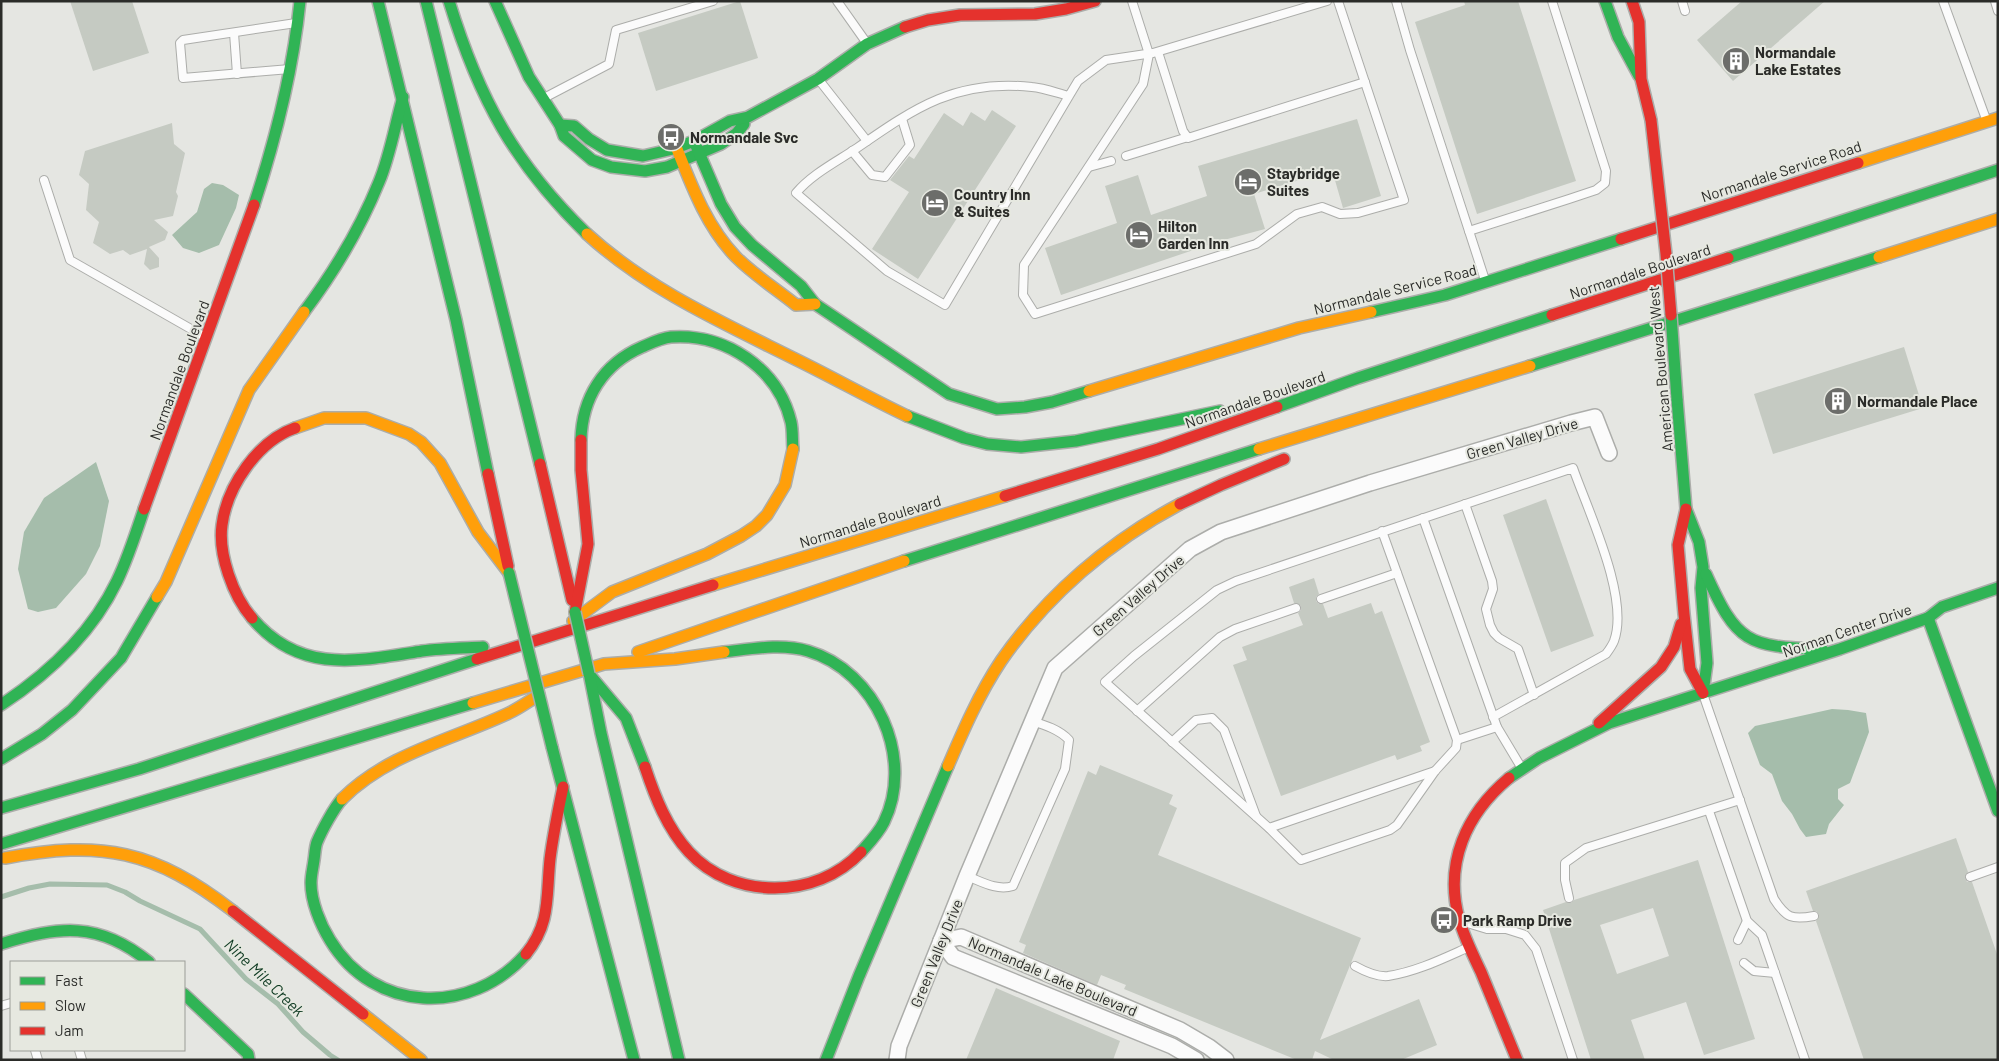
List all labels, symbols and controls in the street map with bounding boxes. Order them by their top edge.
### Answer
place label: Normandale Lake Estates [1755,43,1841,78]
building icon: Normandale Lake Estates [1721,46,1751,76]
bus stop icon: Normandale Svc [656,122,686,152]
place label: Normandale Svc [690,128,798,146]
street label: Normandale Service Road [1699,137,1863,205]
place label: Staybridge Suites [1267,164,1340,199]
hotel icon: Staybridge Suites [1233,167,1263,197]
place label: Country Inn & Suites [954,185,1030,220]
hotel icon: Country Inn & Suites [920,188,950,218]
place label: Hilton Garden Inn [1158,217,1229,252]
hotel icon: Hilton Garden Inn [1124,220,1154,250]
street label: Normandale Boulevard [1567,240,1713,302]
street label: Normandale Service Road [1311,260,1479,318]
street label: American Boulevard West [1644,285,1676,453]
street label: Normandale Boulevard [145,298,213,442]
street label: Normandale Boulevard [1182,367,1328,431]
building icon: Normandale Place [1823,386,1853,416]
place label: Normandale Place [1857,392,1978,410]
street label: Green Valley Drive [1464,413,1580,463]
street label: Normandale Boulevard [797,491,943,551]
street label: Green Valley Drive [1089,550,1187,640]
street label: Norman Center Drive [1780,599,1914,661]
street label: Green Valley Drive [906,896,966,1010]
bus stop icon: Park Ramp Drive [1429,905,1459,935]
place label: Park Ramp Drive [1463,911,1572,929]
street label: Normandale Lake Boulevard [966,932,1140,1020]
water label: Nine Mile Creek [221,934,309,1020]
legend [10,961,185,1051]
text: Fast [55,971,83,989]
text: Slow [55,996,86,1014]
text: Jam [55,1021,84,1039]

